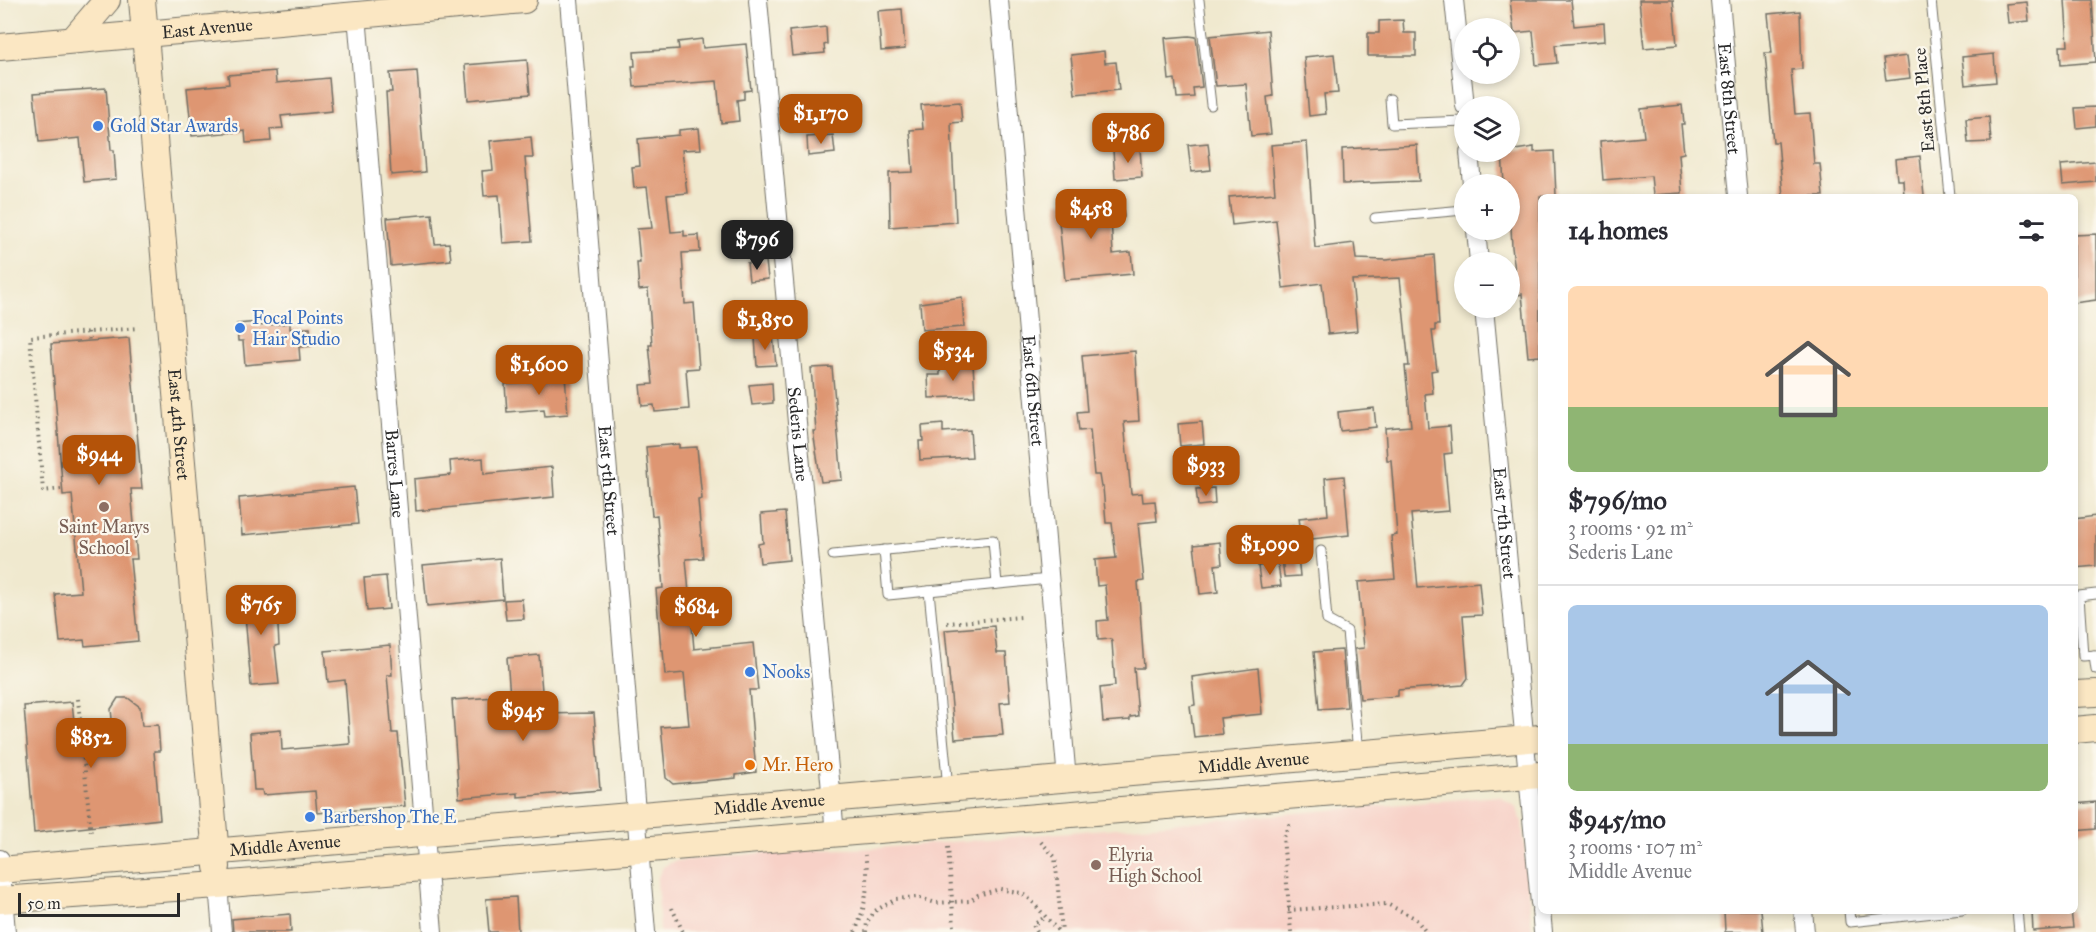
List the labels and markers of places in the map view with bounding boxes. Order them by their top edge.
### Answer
pin: $1,170 [772,94,870,145]
pin: $786 [1092,113,1164,164]
place label: Gold Star Awards [110,115,238,137]
marker: Gold Star Awards [91,119,105,133]
pin: $458 [1055,189,1127,240]
pin: $796 [721,220,793,271]
pin: $1,850 [716,300,814,351]
place label: Focal Points Hair Studio [252,307,343,350]
marker: Focal Points Hair Studio [233,321,247,335]
pin: $534 [917,331,989,382]
pin: $1,600 [490,345,588,396]
pin: $944 [63,435,135,486]
pin: $933 [1170,446,1242,497]
marker: Saint Marys School [97,500,111,514]
place label: Saint Marys School [59,516,149,559]
pin: $1,090 [1221,525,1319,576]
pin: $765 [225,585,297,636]
pin: $684 [660,587,732,638]
place label: Nooks [762,661,810,683]
marker: Nooks [743,665,757,679]
pin: $945 [487,691,559,742]
pin: $852 [55,718,127,769]
place label: Mr. Hero [762,754,833,776]
marker: Mr. Hero [743,758,757,772]
place label: Barbershop The E [322,806,456,828]
marker: Barbershop The E [303,810,317,824]
place label: Elyria High School [1108,844,1202,888]
marker: Elyria High School [1089,858,1103,872]

